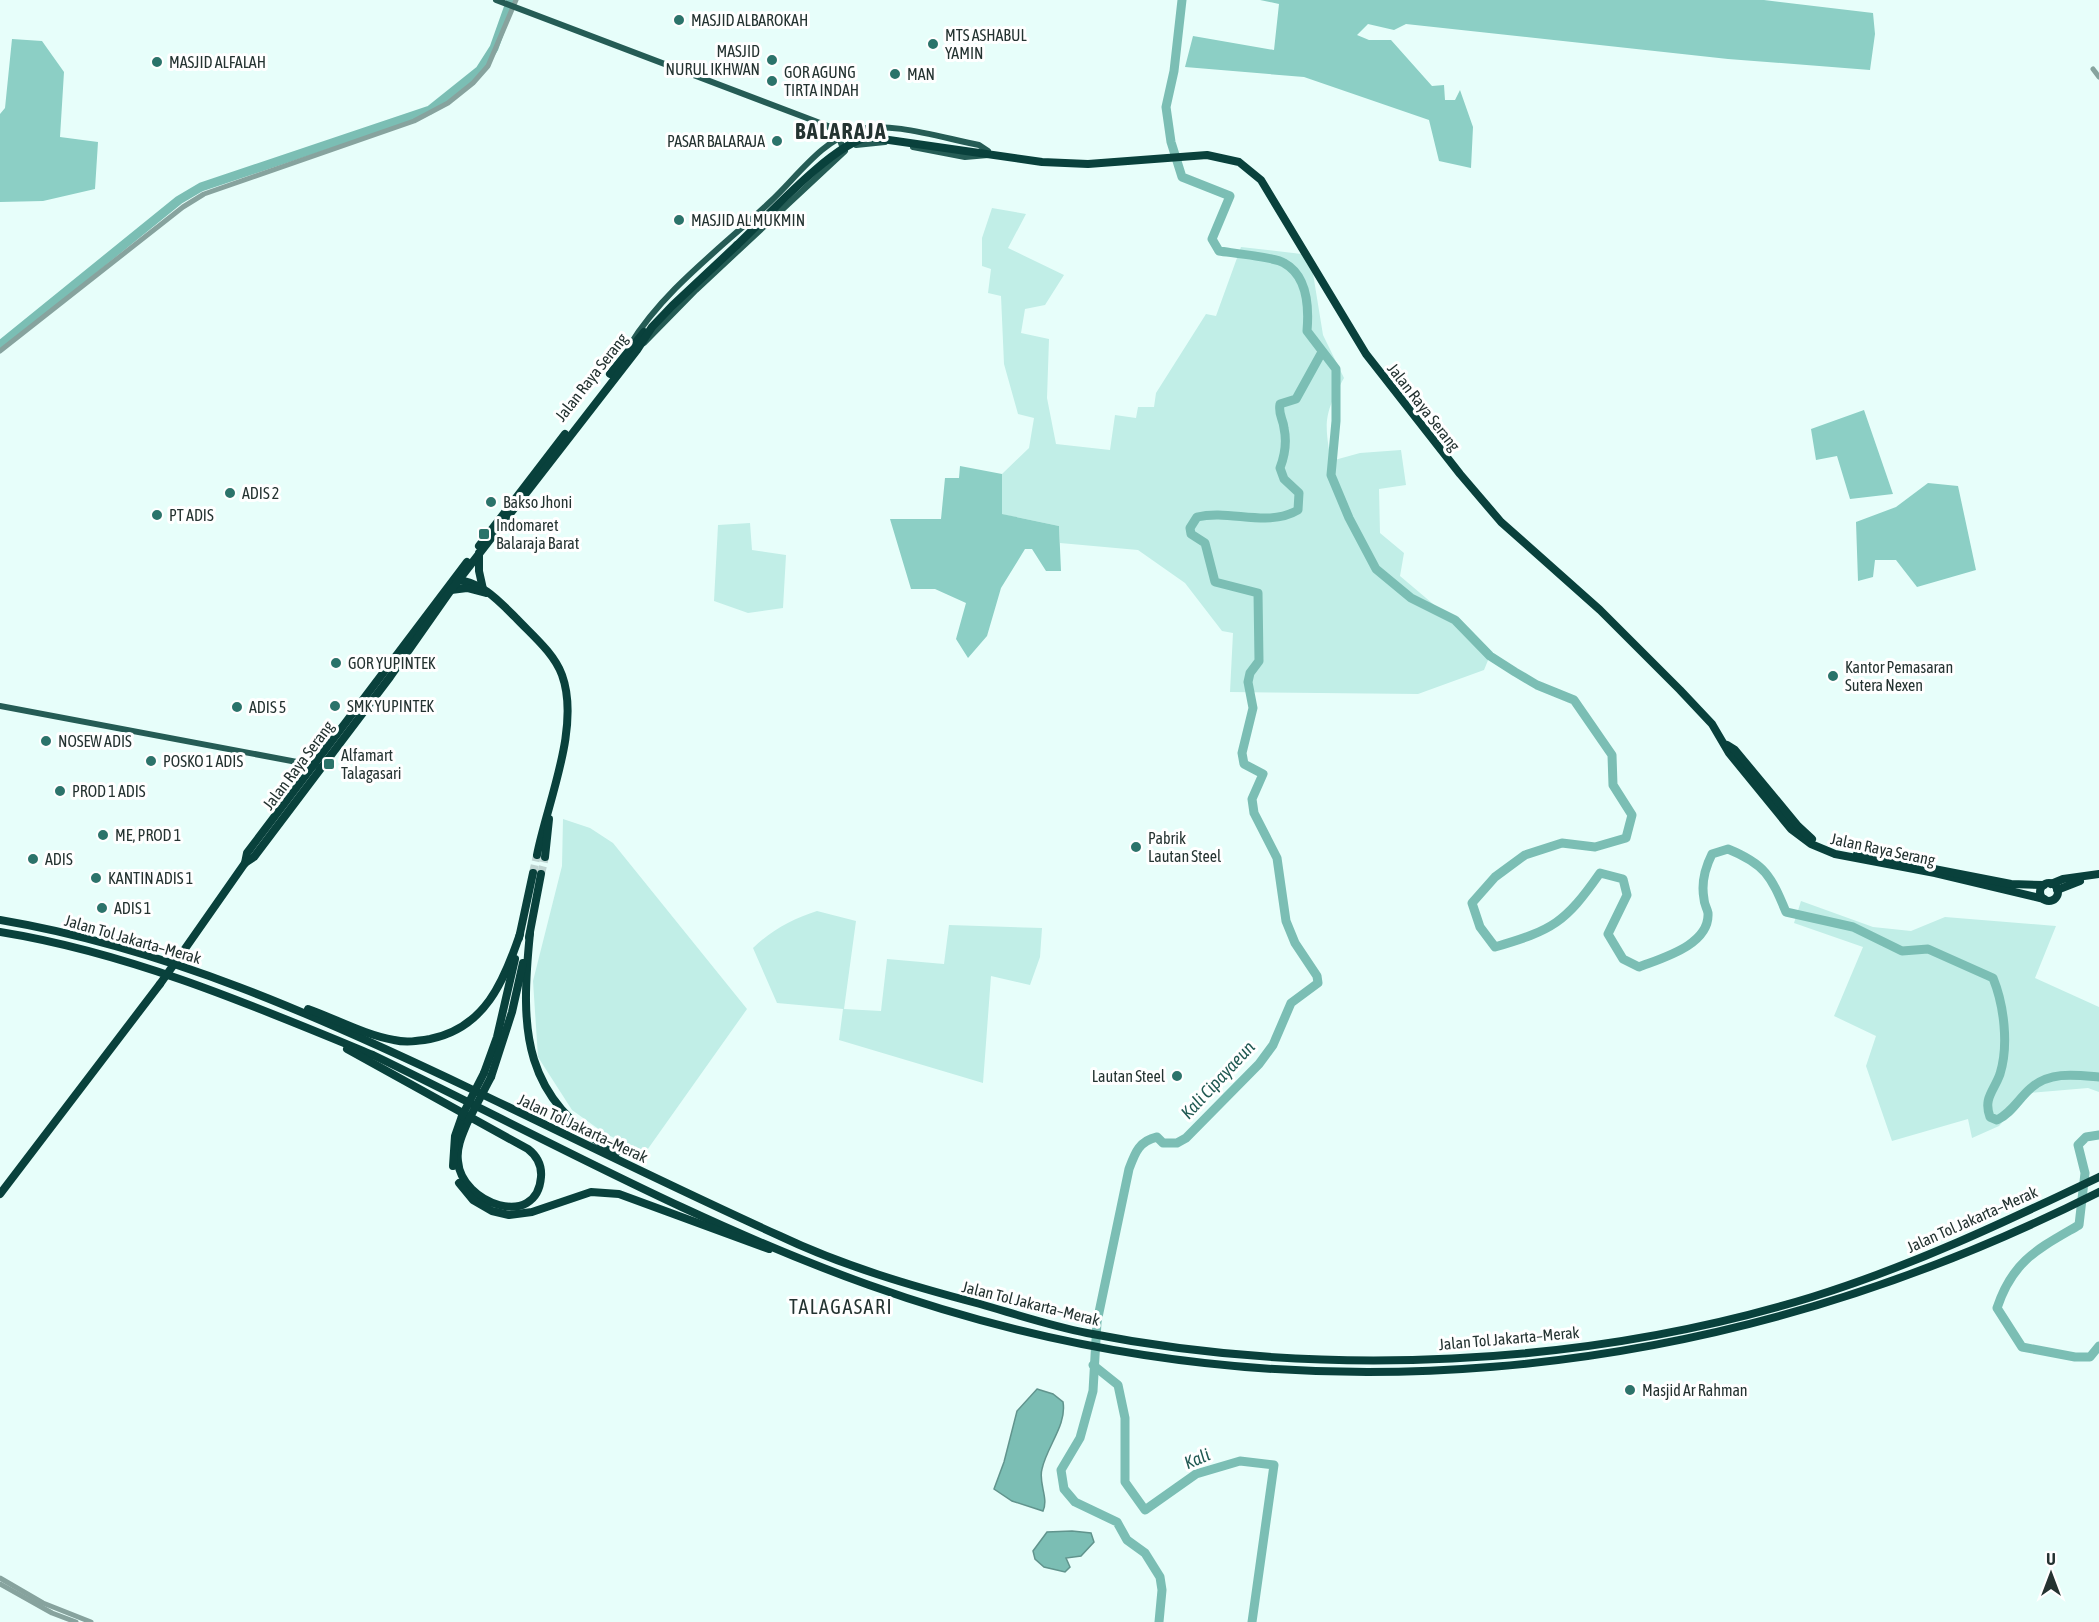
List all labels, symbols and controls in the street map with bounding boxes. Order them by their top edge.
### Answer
place label: MASJID ALBAROKAH [691,11,808,29]
marker: MASJID ALBAROKAH [672,13,686,27]
place label: MTS ASHABUL YAMIN [945,26,1027,62]
marker: MTS ASHABUL YAMIN [926,37,940,51]
place label: MASJID NURUL IKHWAN [666,42,760,78]
place label: MASJID ALFALAH [169,53,266,71]
marker: MASJID NURUL IKHWAN [765,53,779,67]
marker: MASJID ALFALAH [150,55,164,69]
place label: GOR AGUNG TIRTA INDAH [784,63,859,99]
place label: MAN [907,65,935,83]
marker: MAN [888,67,902,81]
marker: GOR AGUNG TIRTA INDAH [765,74,779,88]
district label: BALARAJA [795,118,887,144]
place label: PASAR BALARAJA [667,132,765,150]
marker: PASAR BALARAJA [770,134,784,148]
place label: MASJID AL MUKMIN [691,211,805,229]
marker: MASJID AL MUKMIN [672,213,686,227]
street label: Jalan Raya Serang [551,330,632,425]
street label: Jalan Raya Serang [1383,360,1464,455]
place label: ADIS 2 [242,484,279,502]
marker: ADIS 2 [223,486,237,500]
place label: Bakso Jhoni [503,493,572,511]
marker: Bakso Jhoni [484,495,498,509]
place label: PT ADIS [169,506,214,524]
marker: PT ADIS [150,508,164,522]
place label: Indomaret Balaraja Barat [496,516,580,553]
marker: Indomaret Balaraja Barat [477,527,491,541]
place label: GOR YUPINTEK [348,654,436,672]
marker: GOR YUPINTEK [329,656,343,670]
place label: Kantor Pemasaran Sutera Nexen [1845,658,1953,694]
marker: Kantor Pemasaran Sutera Nexen [1826,669,1840,683]
place label: SMK YUPINTEK [347,697,434,715]
place label: ADIS 5 [249,698,286,716]
marker: SMK YUPINTEK [328,699,342,713]
marker: ADIS 5 [230,700,244,714]
street label: Jalan Raya Serang [259,717,338,813]
place label: NOSEW ADIS [58,732,132,750]
marker: NOSEW ADIS [39,734,53,748]
place label: Alfamart Talagasari [341,746,402,783]
place label: POSKO 1 ADIS [163,752,243,770]
marker: POSKO 1 ADIS [144,754,158,768]
marker: Alfamart Talagasari [322,757,336,771]
place label: PROD 1 ADIS [72,782,146,800]
marker: PROD 1 ADIS [53,784,67,798]
place label: ME, PROD 1 [115,826,181,844]
marker: ME, PROD 1 [96,828,110,842]
place label: Pabrik Lautan Steel [1148,829,1222,865]
street label: Jalan Raya Serang [1829,829,1937,870]
marker: Pabrik Lautan Steel [1129,840,1143,854]
place label: ADIS [45,850,73,868]
marker: ADIS [26,852,40,866]
place label: KANTIN ADIS 1 [108,869,193,887]
marker: KANTIN ADIS 1 [89,871,103,885]
place label: ADIS 1 [114,899,151,917]
marker: ADIS 1 [95,901,109,915]
street label: Jalan Tol Jakarta–Merak [63,911,203,967]
water label: Kali Cipayaeun [1176,1036,1259,1123]
place label: Lautan Steel [1092,1067,1166,1085]
marker: Lautan Steel [1170,1069,1184,1083]
street label: Jalan Tol Jakarta–Merak [515,1090,651,1166]
street label: Jalan Tol Jakarta–Merak [1904,1182,2040,1256]
street label: Jalan Tol Jakarta–Merak [960,1277,1102,1329]
district label: TALAGASARI [789,1295,893,1318]
street label: Jalan Tol Jakarta–Merak [1438,1323,1580,1353]
place label: Masjid Ar Rahman [1642,1381,1748,1400]
marker: Masjid Ar Rahman [1623,1383,1637,1397]
water label: Kali [1181,1444,1213,1473]
north arrow [2021,1544,2081,1604]
text: U [2046,1550,2056,1568]

